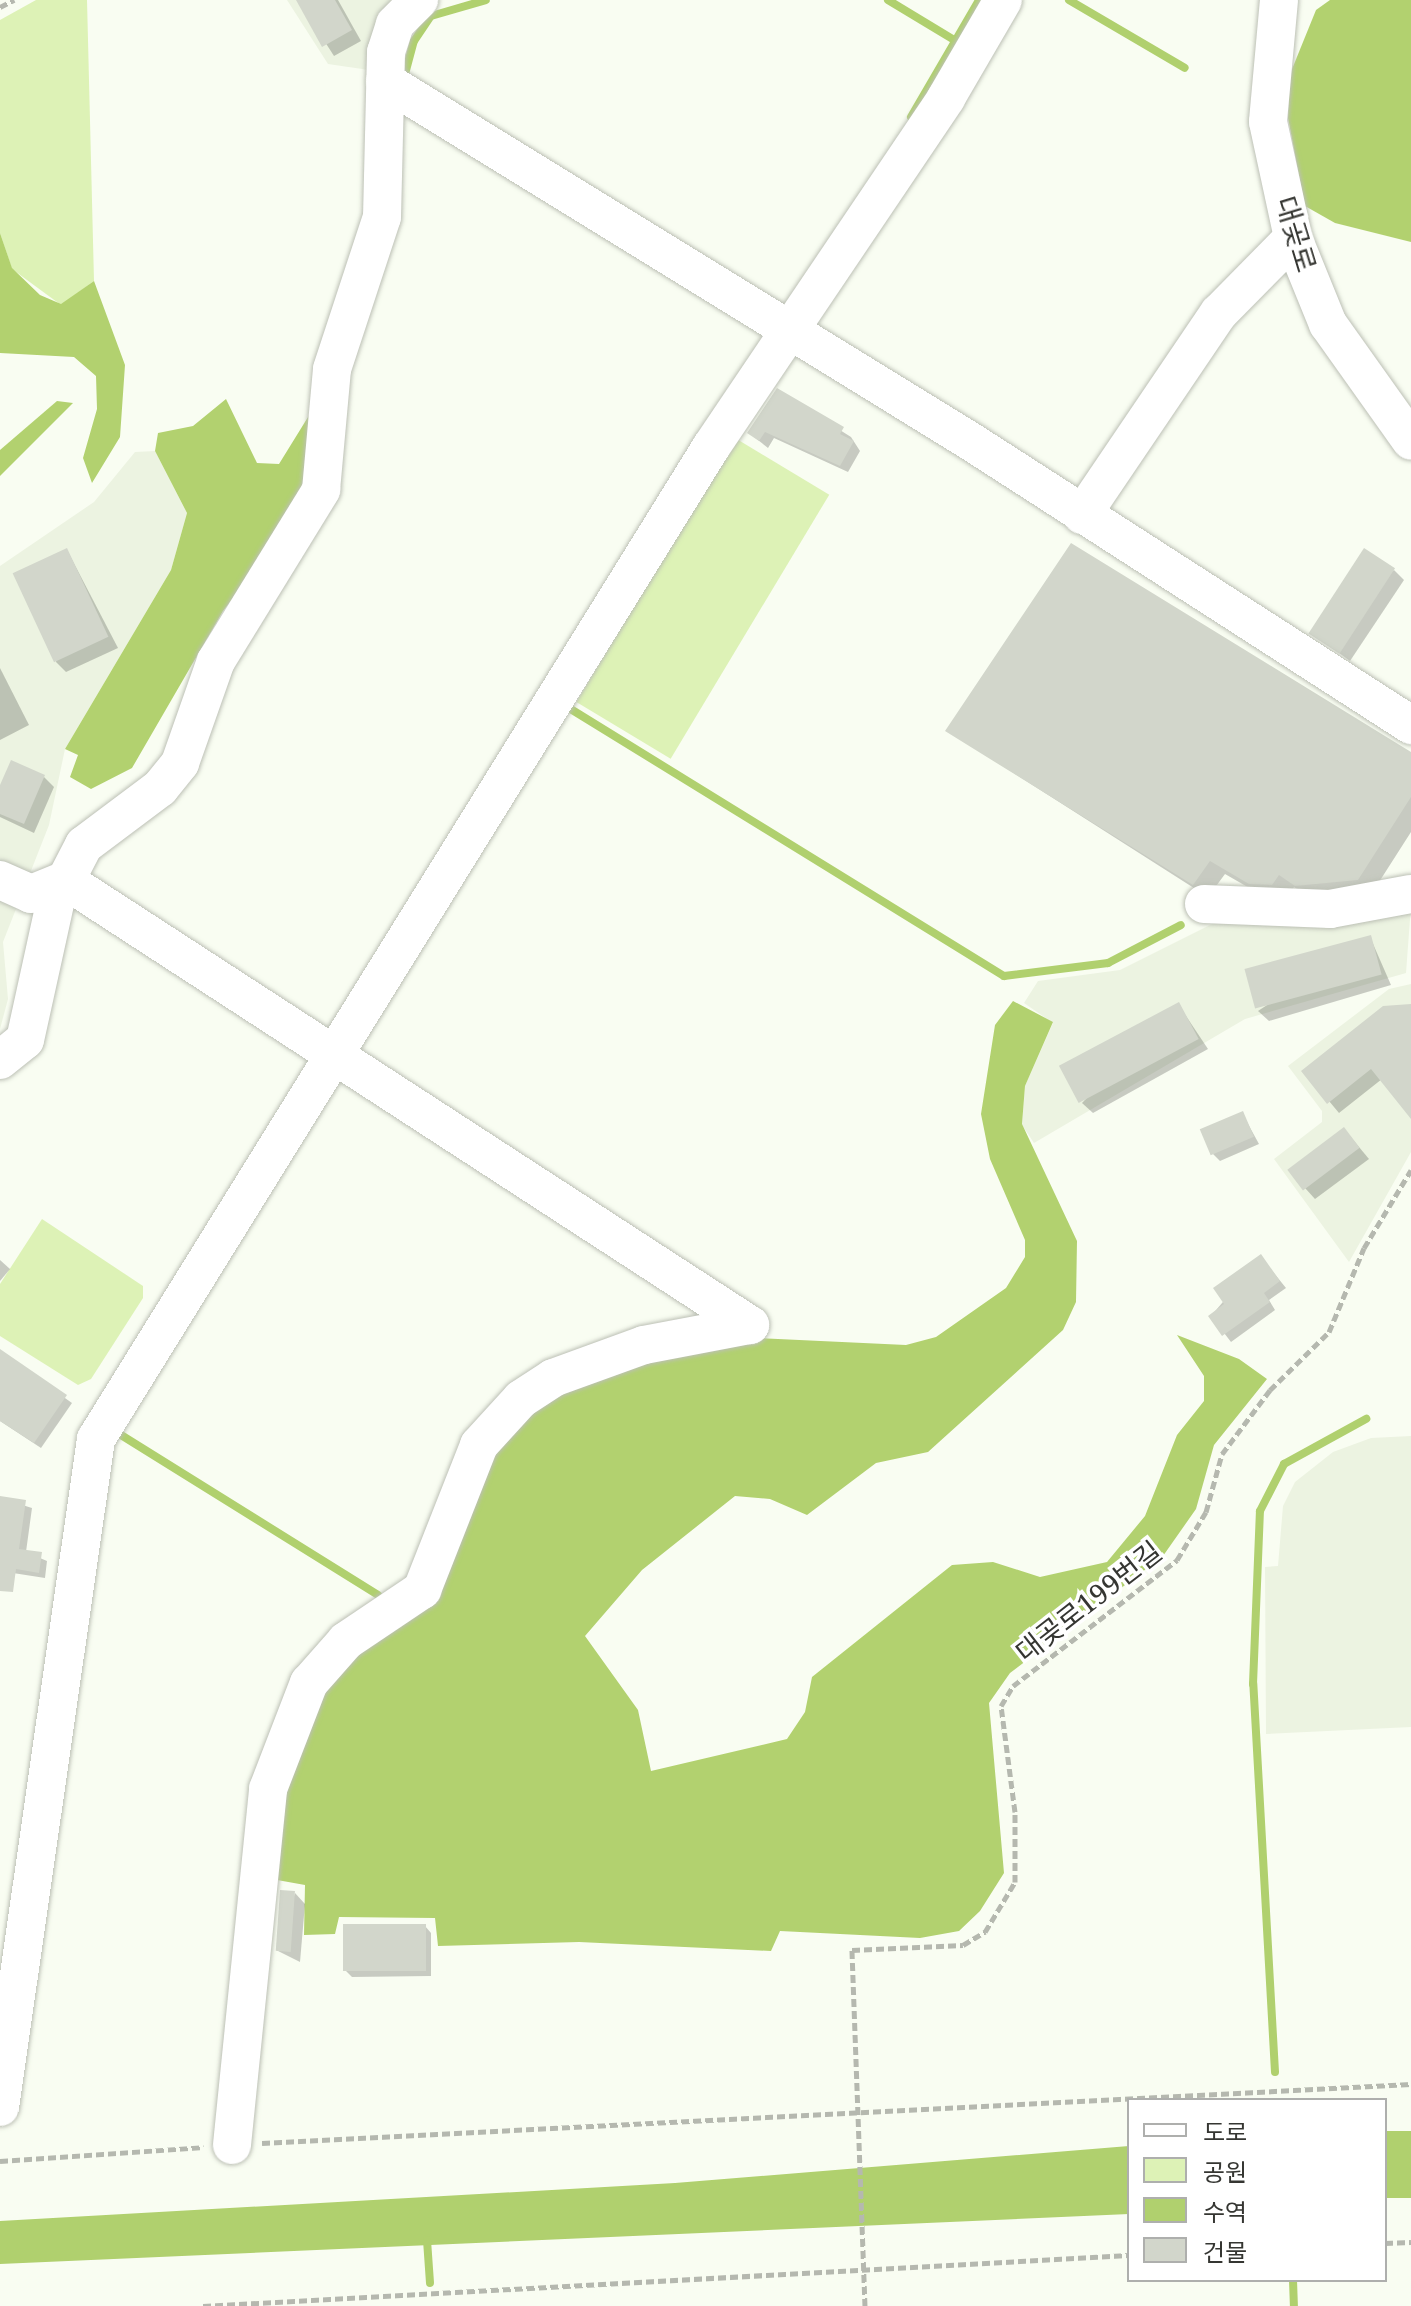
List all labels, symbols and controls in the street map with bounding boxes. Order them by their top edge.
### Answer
street label: 대곶로 [1270,192,1324,276]
street label: 대곶로199번길 [1008,1534,1168,1668]
legend [1127,2098,1387,2282]
text: 도로 [1203,2115,1247,2148]
text: 공원 [1203,2155,1247,2188]
text: 수역 [1203,2195,1247,2228]
text: 건물 [1203,2235,1247,2268]

